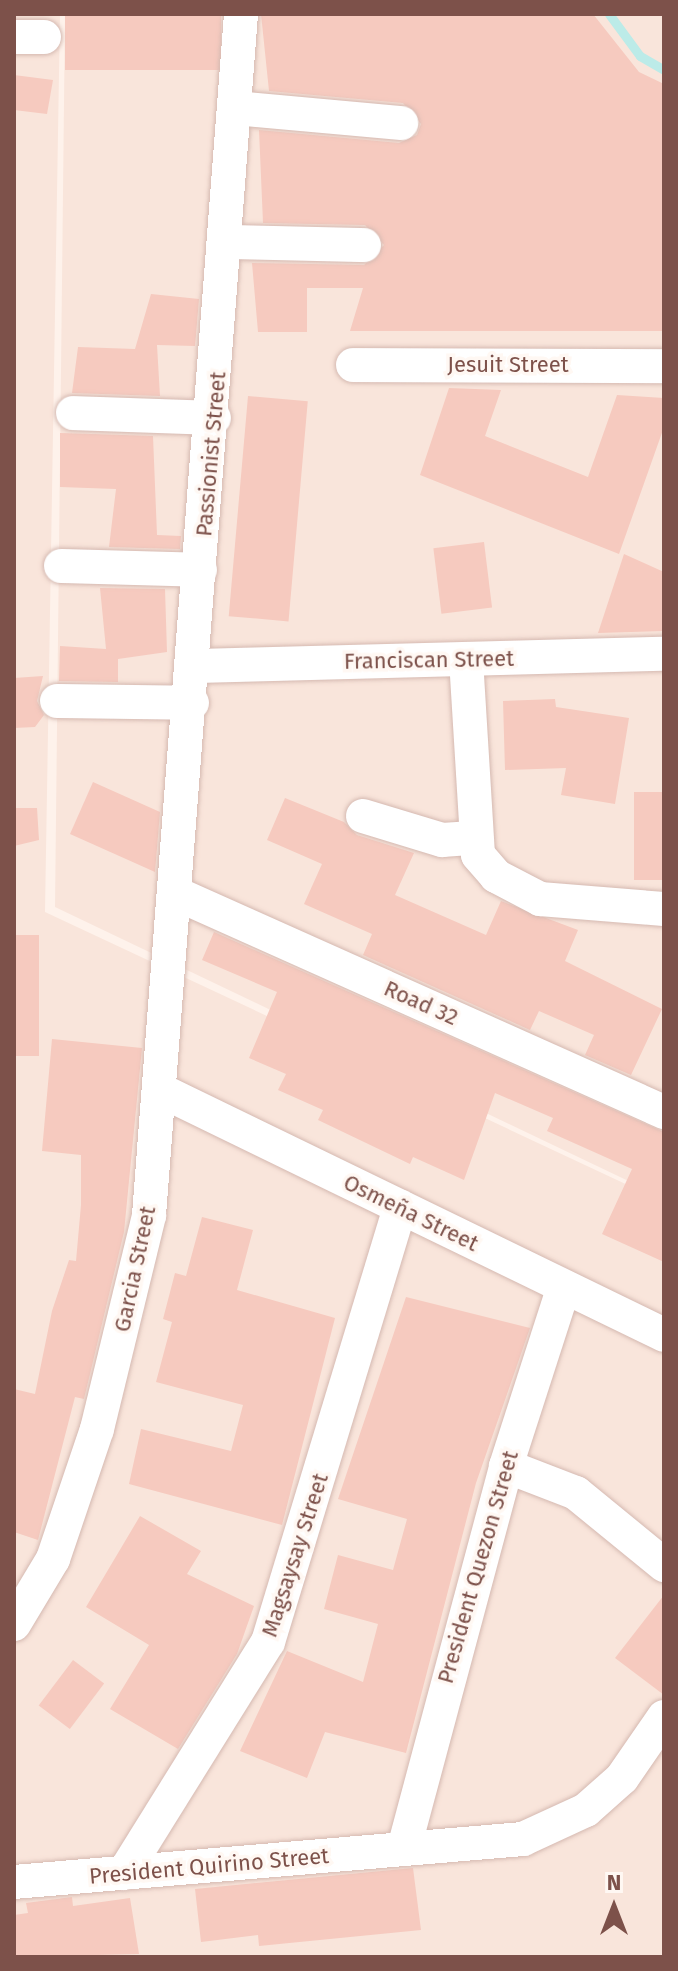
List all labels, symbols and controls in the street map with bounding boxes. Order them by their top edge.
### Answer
street label: Jesuit Street [447,352,569,378]
street label: Passionist Street [191,370,231,538]
street label: Franciscan Street [344,645,514,675]
street label: Road 32 [380,975,462,1031]
street label: Osmeña Street [339,1169,483,1257]
street label: Garcia Street [109,1204,161,1334]
street label: President Quezon Street [432,1448,524,1686]
street label: Magsaysay Street [256,1470,334,1640]
street label: President Quirino Street [88,1842,330,1890]
north arrow [574,1867,654,1947]
text: N [607,1869,621,1896]

